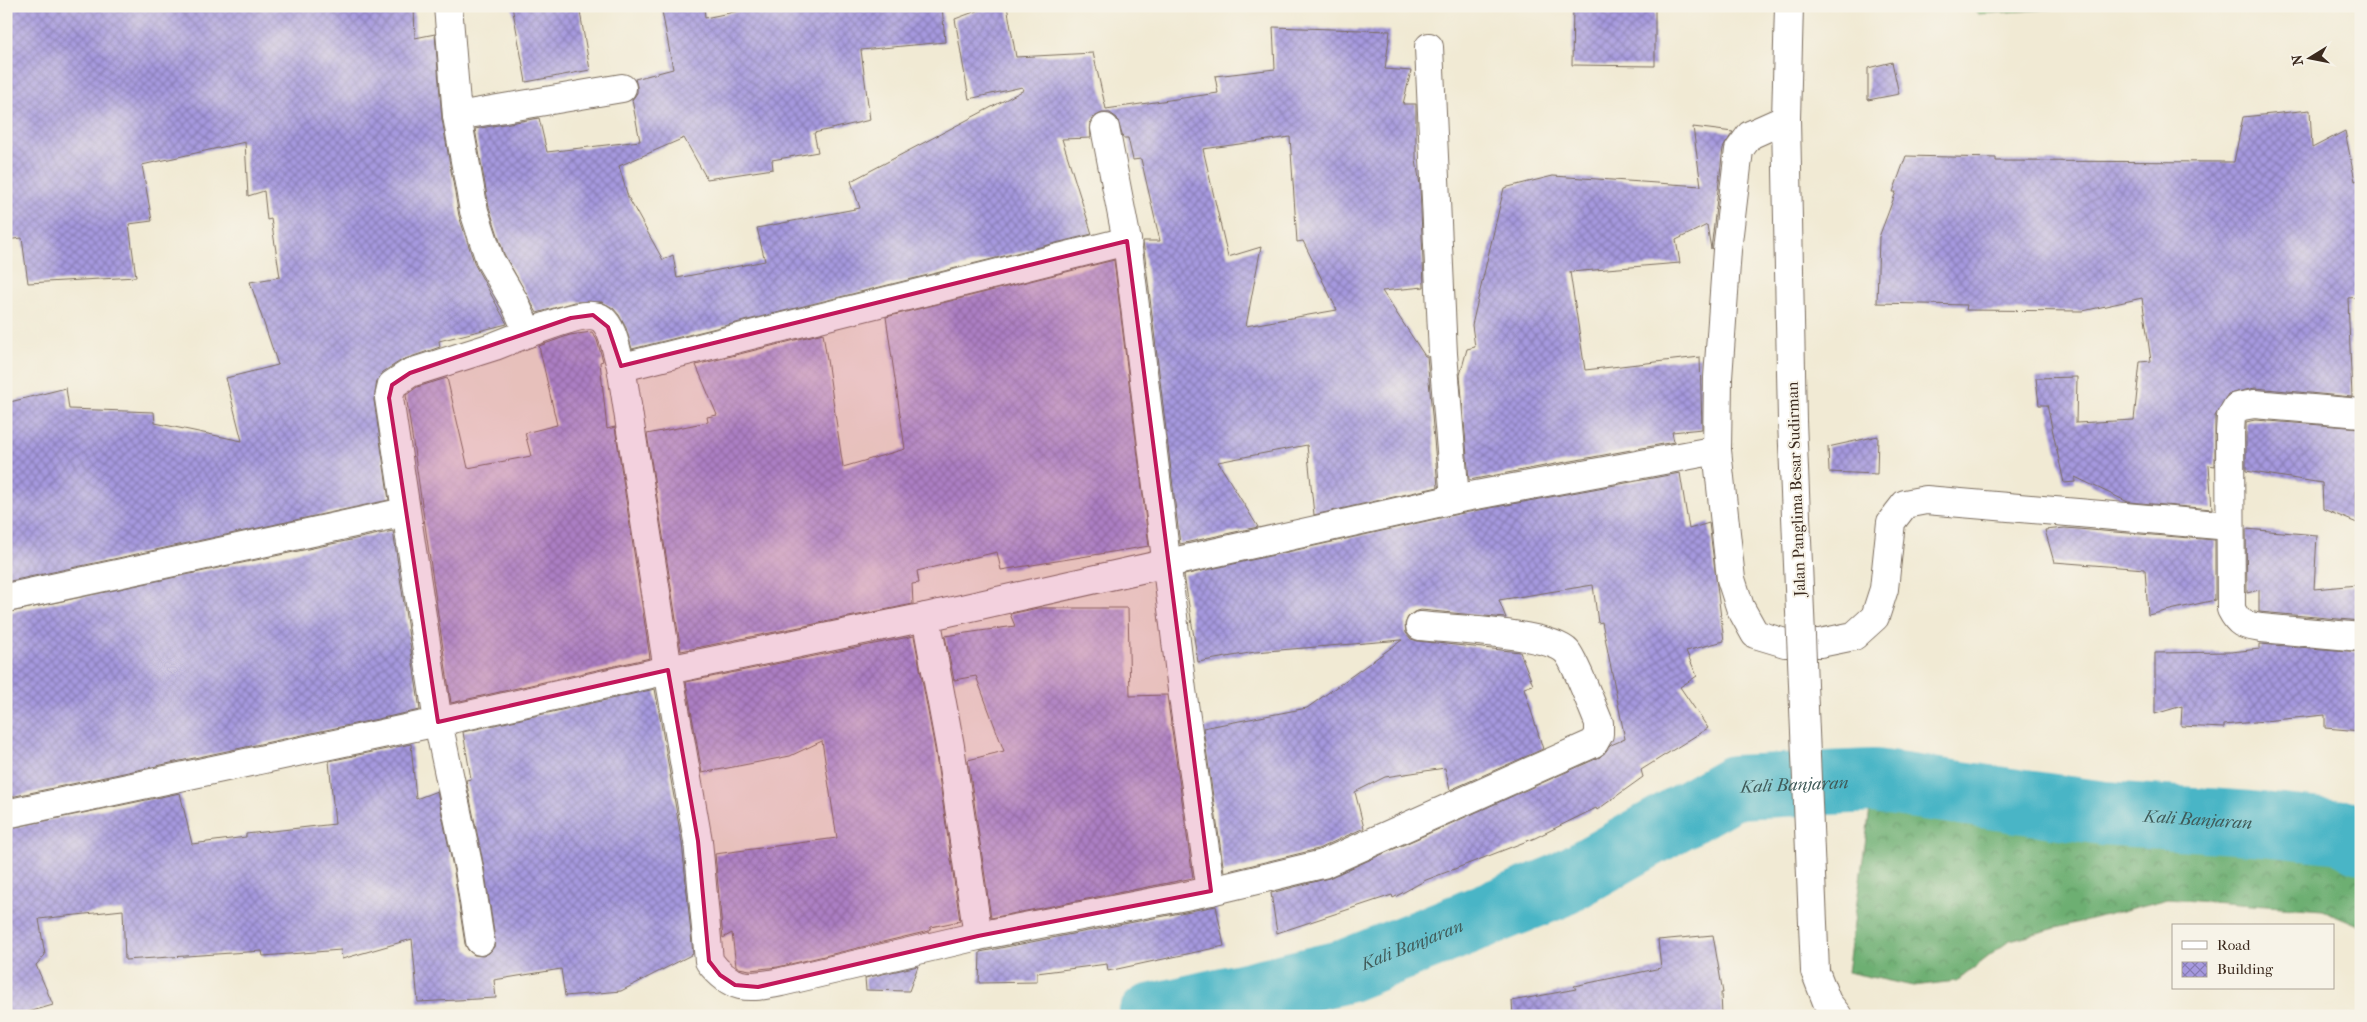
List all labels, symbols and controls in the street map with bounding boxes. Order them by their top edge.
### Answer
north arrow [2284,32,2334,82]
text: N [2288,53,2307,67]
street label: Jalan Panglima Besar Sudirman [1783,381,1809,599]
water label: Kali Banjaran [1738,772,1849,797]
water label: Kali Banjaran [2141,805,2253,834]
water label: Kali Banjaran [1356,915,1466,975]
legend [2172,924,2334,990]
text: Road [2217,936,2251,954]
text: Building [2217,960,2274,978]

